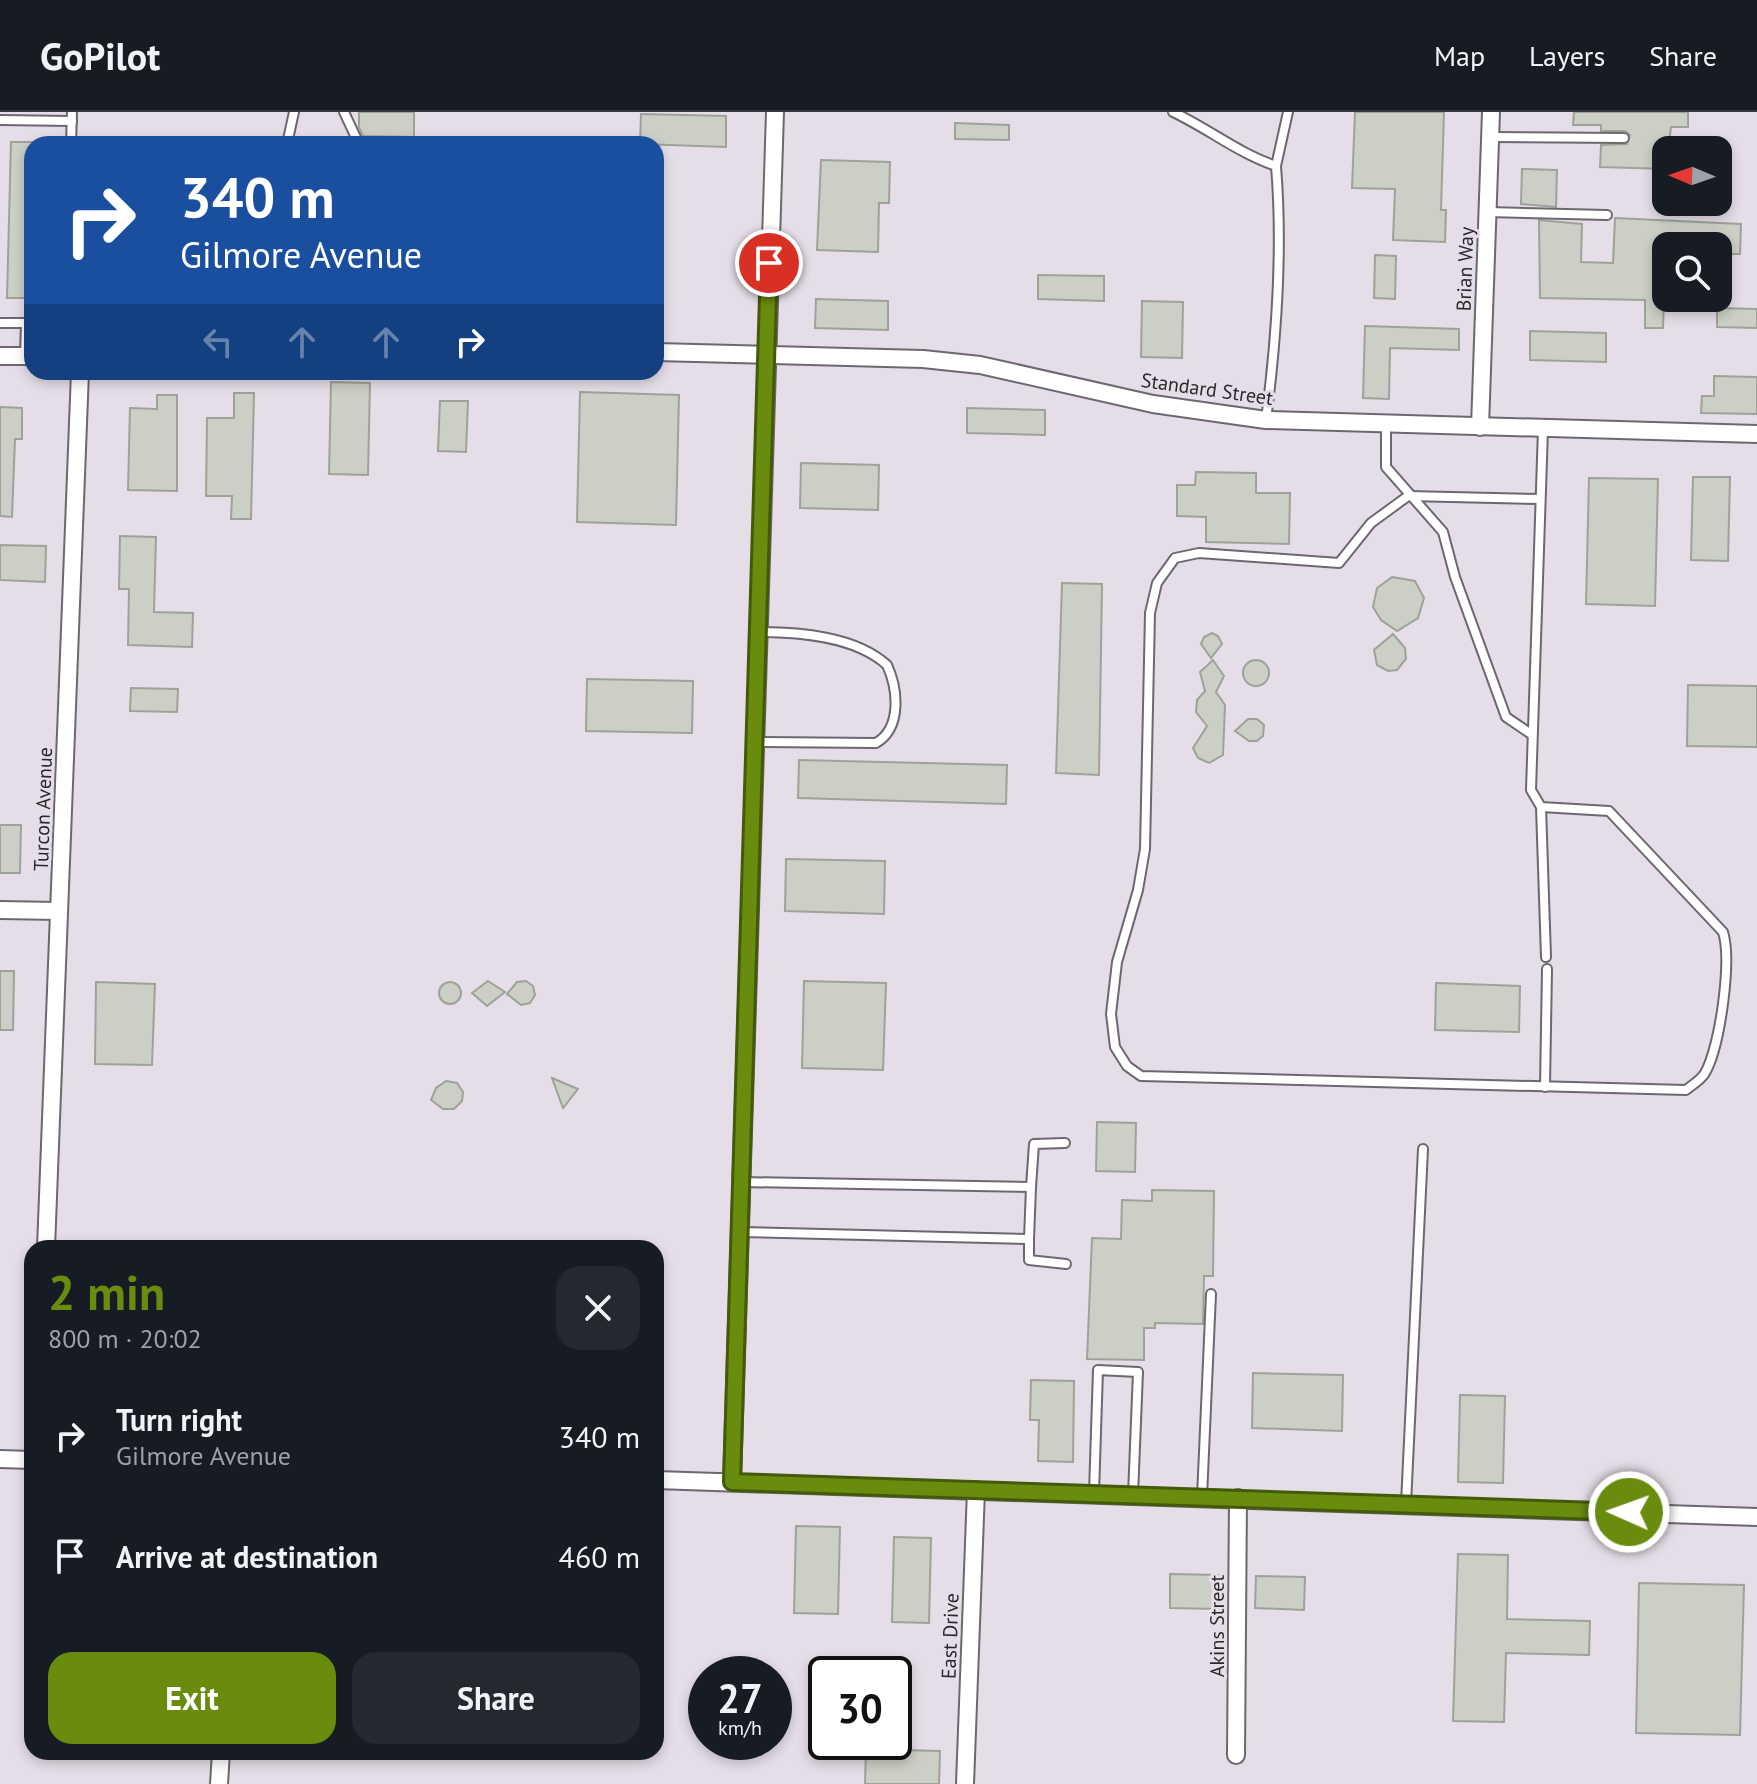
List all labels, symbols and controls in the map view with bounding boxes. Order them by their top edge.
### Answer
text: GoPilot [40,31,160,80]
text: Map [1434,37,1485,74]
text: Layers [1529,37,1605,74]
text: Share [1649,37,1717,74]
north arrow [1652,136,1732,216]
map controls [1652,136,1732,312]
text: 340 m [180,161,335,233]
icon: right [48,168,152,272]
street label: Brian Way [1451,226,1479,312]
pin [735,229,803,297]
text: Gilmore Avenue [180,231,422,278]
button: search [1652,232,1732,312]
icon: arrive [747,241,791,285]
icon: left [196,320,240,364]
icon: ahead [280,320,324,364]
icon: ahead [364,320,408,364]
icon: right [448,320,492,364]
street label: Standard Street [1139,367,1275,411]
street label: Turcon Avenue [28,747,58,871]
text: 2 min [48,1261,165,1323]
button: close [556,1266,640,1350]
text: 800 m · 20:02 [48,1322,202,1355]
text: Turn right [116,1400,242,1439]
icon: right [48,1414,92,1458]
text: 340 m [559,1417,640,1456]
text: Gilmore Avenue [116,1439,291,1472]
position arrow [1587,1470,1671,1554]
icon: arrive [48,1534,92,1578]
text: Arrive at destination [116,1537,378,1576]
text: 460 m [559,1537,640,1576]
street label: Akins Street [1204,1575,1230,1677]
street label: East Drive [936,1593,964,1679]
button: Exit [48,1652,336,1744]
button: Share [352,1652,640,1744]
speed limit sign: 30 [808,1656,912,1760]
text: 27 [717,1672,763,1724]
text: km/h [718,1715,762,1741]

